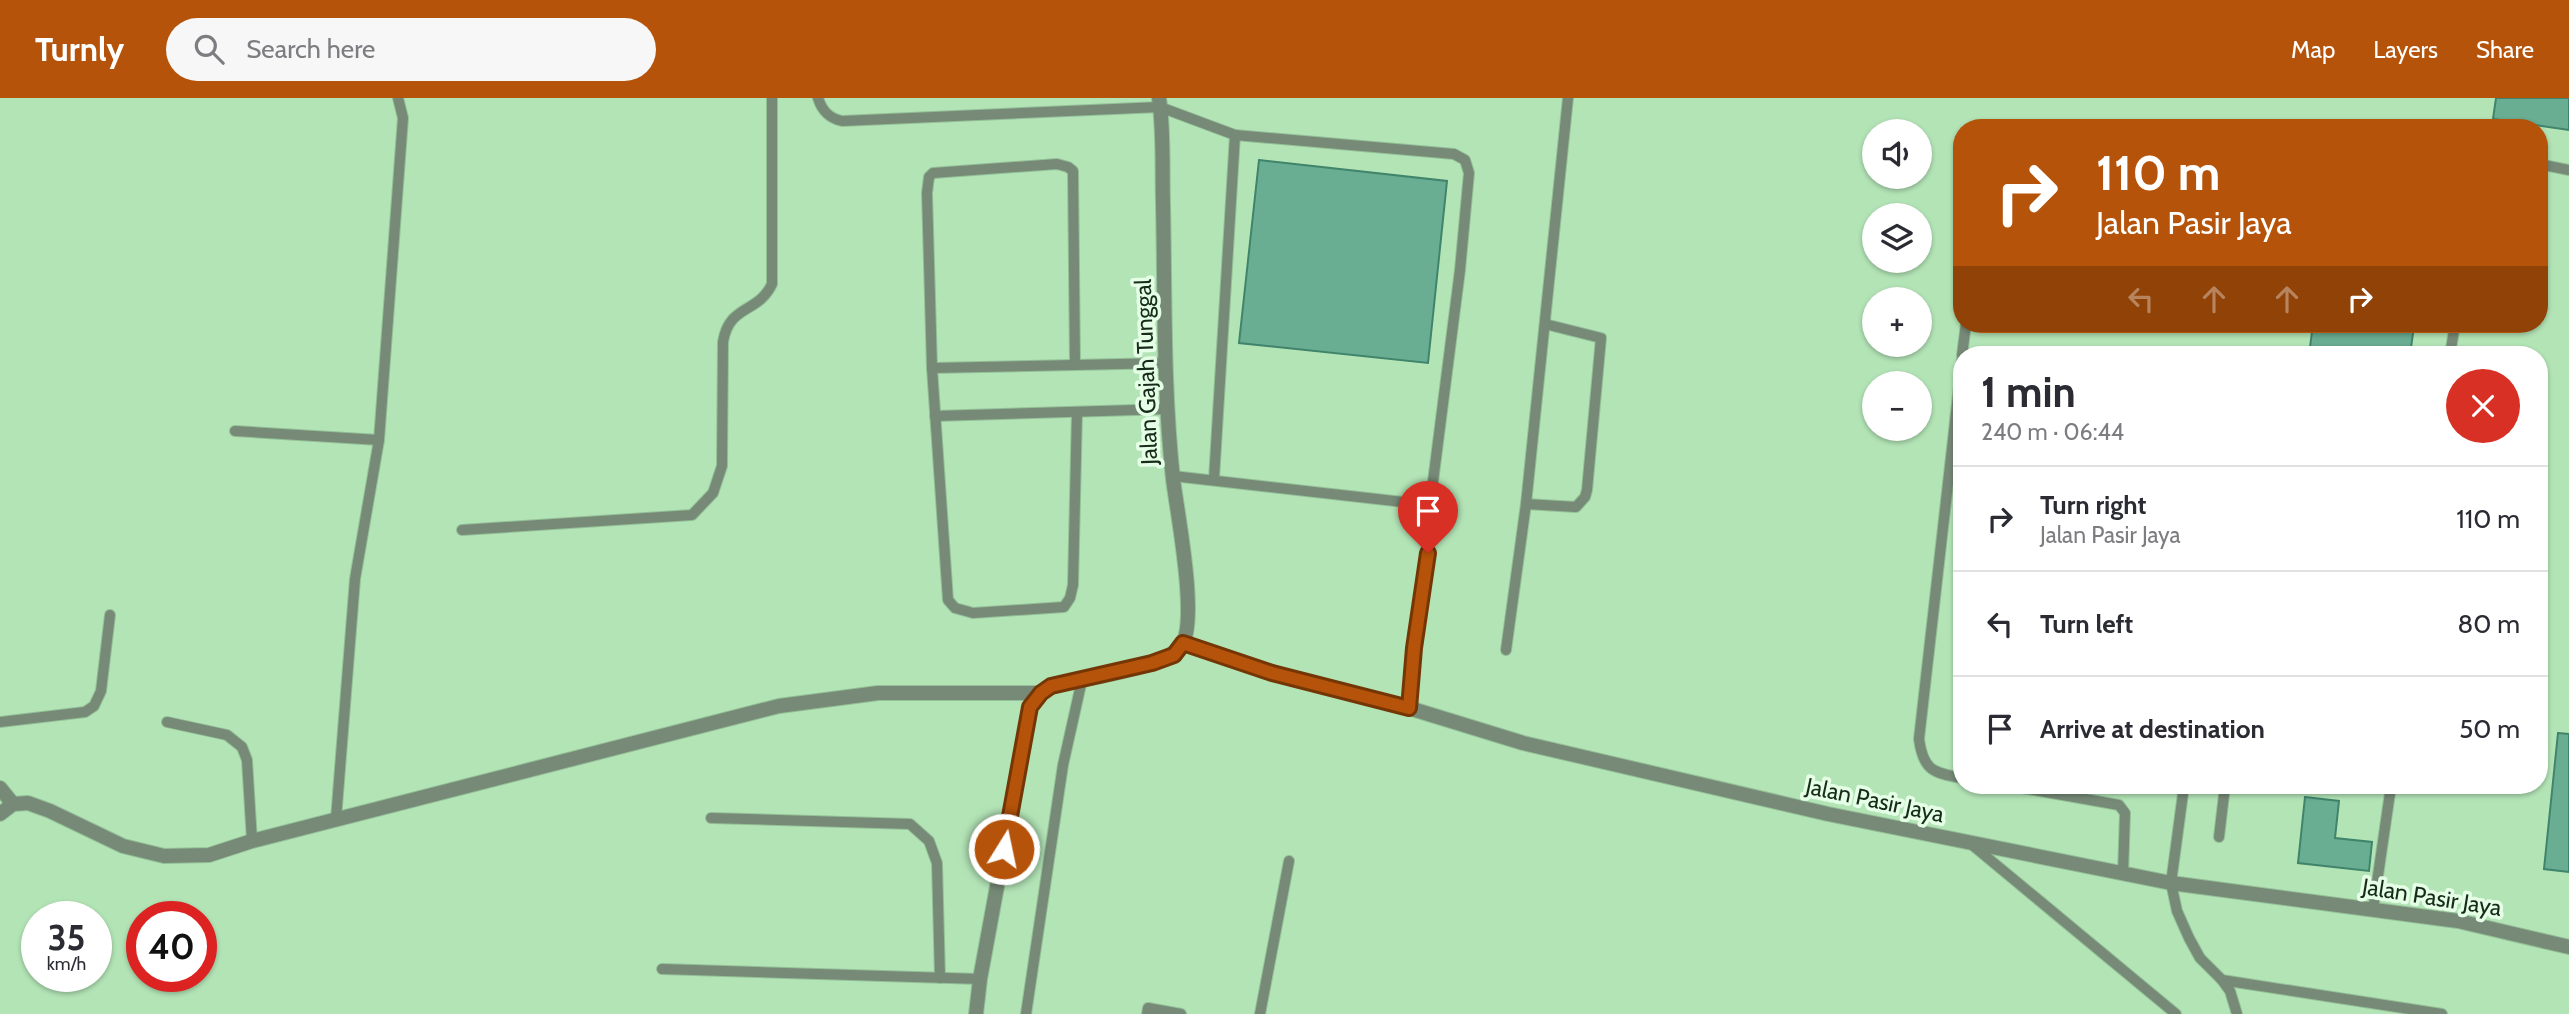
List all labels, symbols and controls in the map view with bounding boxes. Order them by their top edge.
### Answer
search box [166,18,656,81]
text: Turnly [35,29,124,69]
icon: search [190,30,228,68]
text: Search here [246,33,375,65]
text: Map [2291,35,2335,64]
text: Layers [2373,35,2438,64]
text: Share [2476,35,2534,64]
map controls [1862,119,1932,441]
button: sound [1862,119,1932,189]
text: 110 m [2096,143,2220,202]
icon: right [1981,147,2072,238]
button: layers [1862,203,1932,273]
text: Jalan Pasir Jaya [2096,203,2292,242]
street label: Jalan Gajah Tunggal [1129,278,1163,466]
icon: left [2122,280,2160,318]
icon: ahead [2195,280,2233,318]
icon: ahead [2268,280,2306,318]
icon: right [2341,280,2379,318]
button: + [1862,287,1932,357]
text: 1 min [1981,366,2076,418]
button: close [2446,369,2520,443]
button: − [1862,371,1932,441]
text: 240 m · 06:44 [1981,418,2124,446]
pin [1398,481,1458,553]
text: Turn right [2040,489,2146,521]
icon: arrive [1409,492,1447,530]
icon: right [1981,500,2019,538]
text: 110 m [2456,503,2520,535]
text: Jalan Pasir Jaya [2040,521,2181,549]
icon: left [1981,605,2019,643]
text: Turn left [2040,608,2133,640]
text: 80 m [2457,608,2520,640]
icon: arrive [1981,710,2019,748]
text: Arrive at destination [2040,713,2265,745]
text: 50 m [2459,713,2520,745]
street label: Jalan Pasir Jaya [1802,771,1947,828]
position arrow [967,812,1041,886]
street label: Jalan Pasir Jaya [2359,872,2504,922]
speed limit sign: 40 [126,901,217,992]
text: 35 [48,916,85,959]
text: km/h [47,953,86,975]

